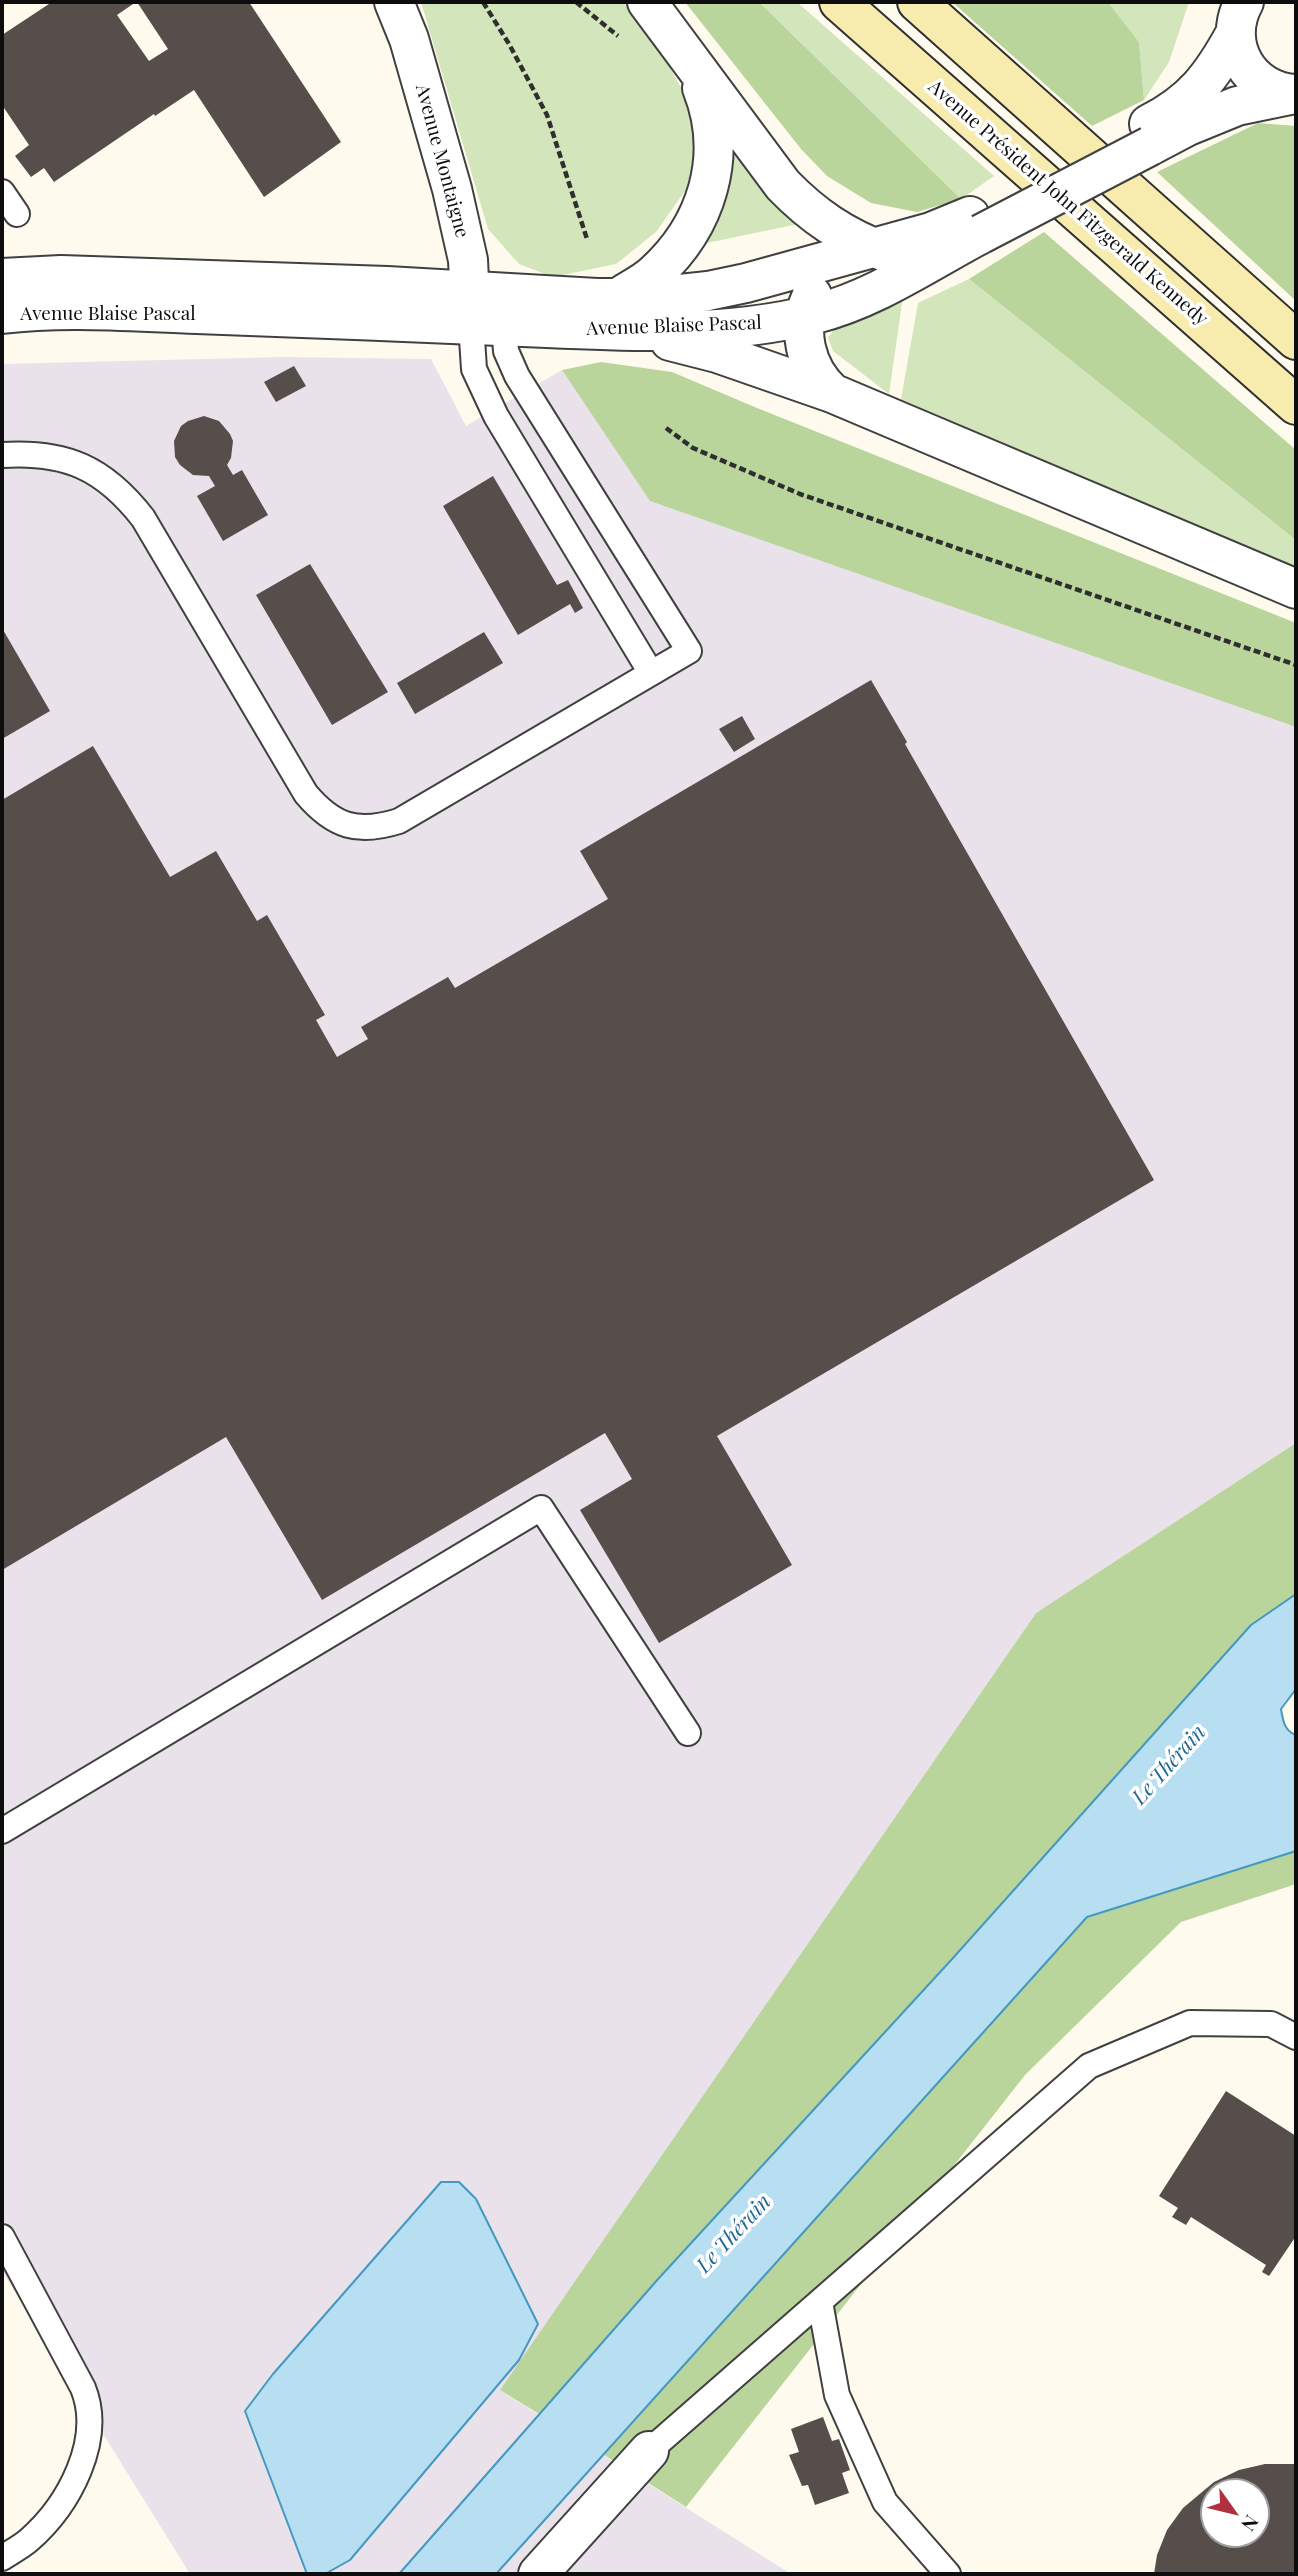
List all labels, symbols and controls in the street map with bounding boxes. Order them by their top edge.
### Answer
street label: Avenue Président John Fitzgerald Kennedy [924,75,1212,331]
street label: Avenue Montaigne [411,82,473,240]
street label: Avenue Blaise Pascal [20,303,196,325]
street label: Avenue Blaise Pascal [586,312,762,340]
water label: Le Thérain [1127,1720,1211,1810]
water label: Le Thérain [691,2190,777,2278]
north arrow [1200,2478,1270,2548]
text: N [1236,2511,1265,2537]

